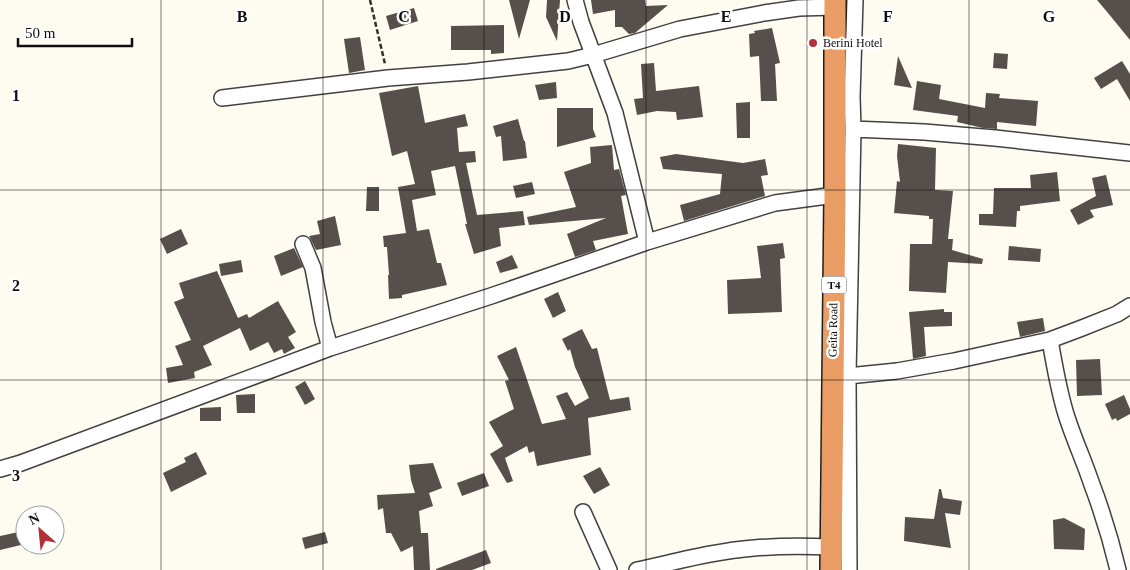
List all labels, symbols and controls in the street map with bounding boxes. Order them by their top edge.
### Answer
text: B [237,8,248,25]
text: C [398,8,410,25]
text: D [559,8,571,25]
text: E [721,8,731,25]
text: F [883,8,893,25]
text: G [1043,8,1056,25]
scale bar [18,15,131,47]
text: 50 m [25,25,56,41]
place label: Berini Hotel [823,36,883,50]
marker: Berini Hotel [807,37,819,49]
text: 1 [12,87,20,104]
road number: T4 [822,276,846,294]
text: 2 [12,277,20,294]
street label: Geita Road [826,303,840,357]
text: 3 [12,467,20,484]
north arrow [15,505,65,555]
text: N [26,510,42,528]

